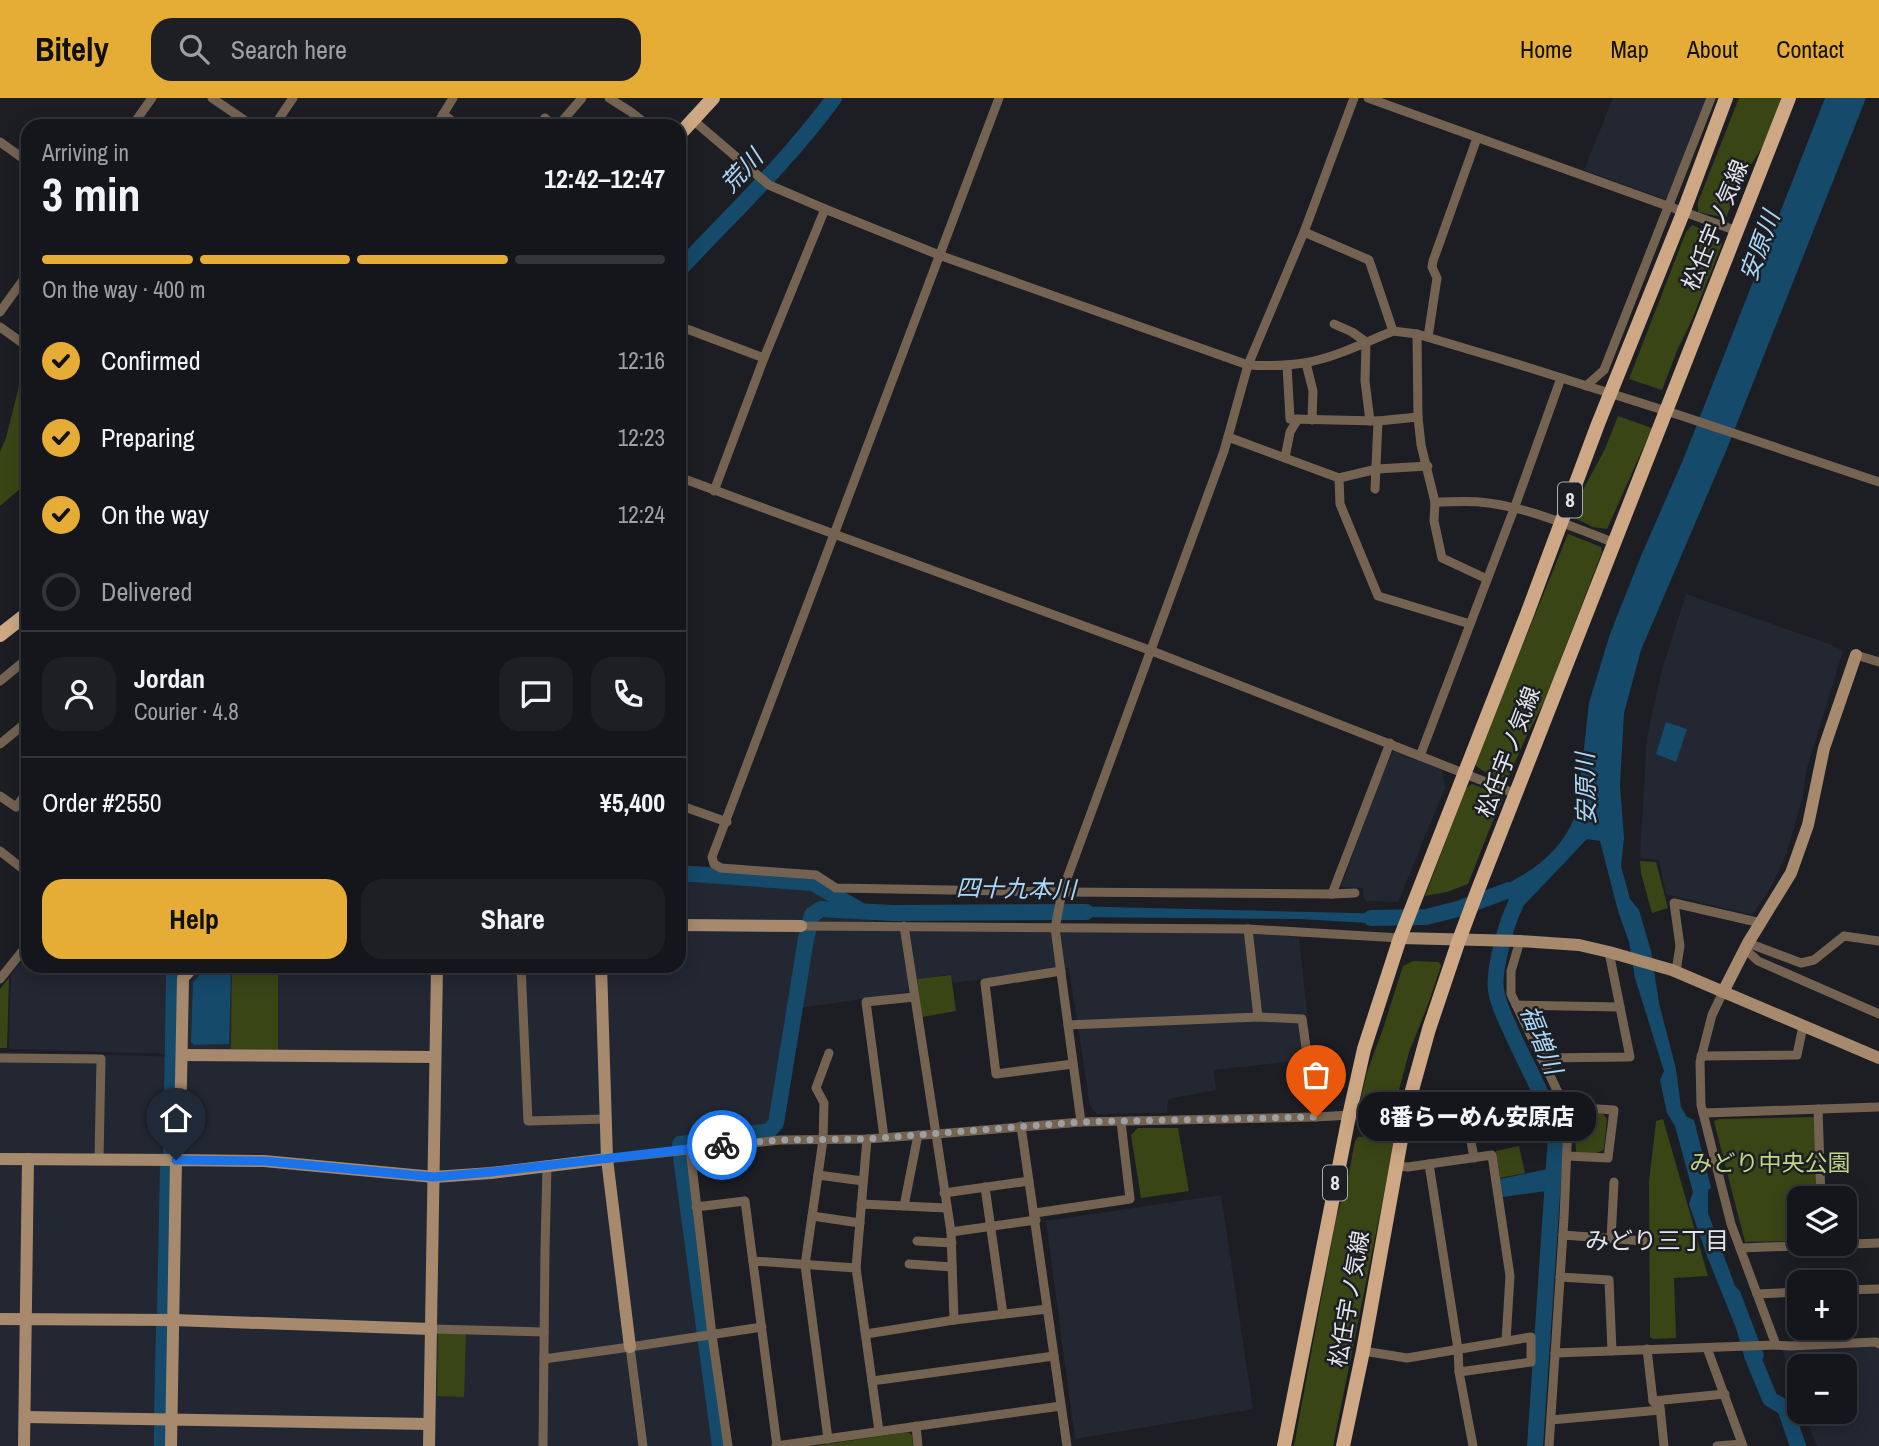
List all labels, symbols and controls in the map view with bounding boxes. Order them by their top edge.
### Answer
search box [151,18,641,81]
text: Bitely [35,27,109,71]
icon: search [175,30,213,68]
text: Search here [231,32,347,67]
text: Home [1520,33,1572,65]
text: Map [1610,33,1649,65]
text: About [1687,33,1738,65]
text: Contact [1776,33,1844,65]
text: Arriving in [42,137,129,168]
water label: 荒川 [713,140,771,199]
street label: 松任宇ノ気線 [1674,155,1755,295]
text: 12:42–12:47 [544,161,665,196]
text: 3 min [42,163,141,225]
water label: 安原川 [1732,204,1787,285]
text: On the way · 400 m [42,274,206,305]
icon: check [42,342,80,380]
text: Confirmed [101,343,201,378]
text: 12:16 [618,345,665,376]
icon: check [42,419,80,457]
text: Preparing [101,420,195,455]
text: 12:23 [618,422,665,453]
road number: 8 [1558,482,1582,518]
icon: check [42,496,80,534]
text: On the way [101,497,209,532]
text: 12:24 [618,499,665,530]
text: Delivered [101,574,192,609]
button: person [42,657,116,731]
button: chat [499,657,573,731]
button: phone [591,657,665,731]
text: Jordan [134,661,205,696]
street label: 松任宇ノ気線 [1468,682,1547,822]
text: Courier · 4.8 [134,696,239,727]
water label: 安原川 [1568,750,1602,825]
text: Order #2550 [42,785,162,820]
text: ¥5,400 [600,785,665,820]
water label: 四十九本川 [956,871,1079,905]
button: Help [42,879,347,959]
button: Share [361,879,665,959]
water label: 福増川 [1514,1000,1571,1082]
pin [1286,1045,1346,1117]
icon: bag [1297,1056,1335,1094]
pin [146,1088,206,1160]
callout: 8番らーめん安原店 [1358,1093,1596,1142]
icon: home [157,1099,195,1137]
text: 8番らーめん安原店 [1380,1101,1574,1132]
courier [687,1110,757,1180]
icon: bike [703,1126,741,1164]
park label: みどり中央公園 [1690,1147,1851,1178]
road number: 8 [1323,1166,1347,1200]
map controls [1787,1186,1857,1424]
button: layers [1787,1186,1857,1256]
district label: みどり三丁目 [1585,1224,1729,1256]
street label: 松任宇ノ気線 [1321,1228,1376,1370]
button: + [1787,1270,1857,1340]
button: − [1787,1354,1857,1424]

